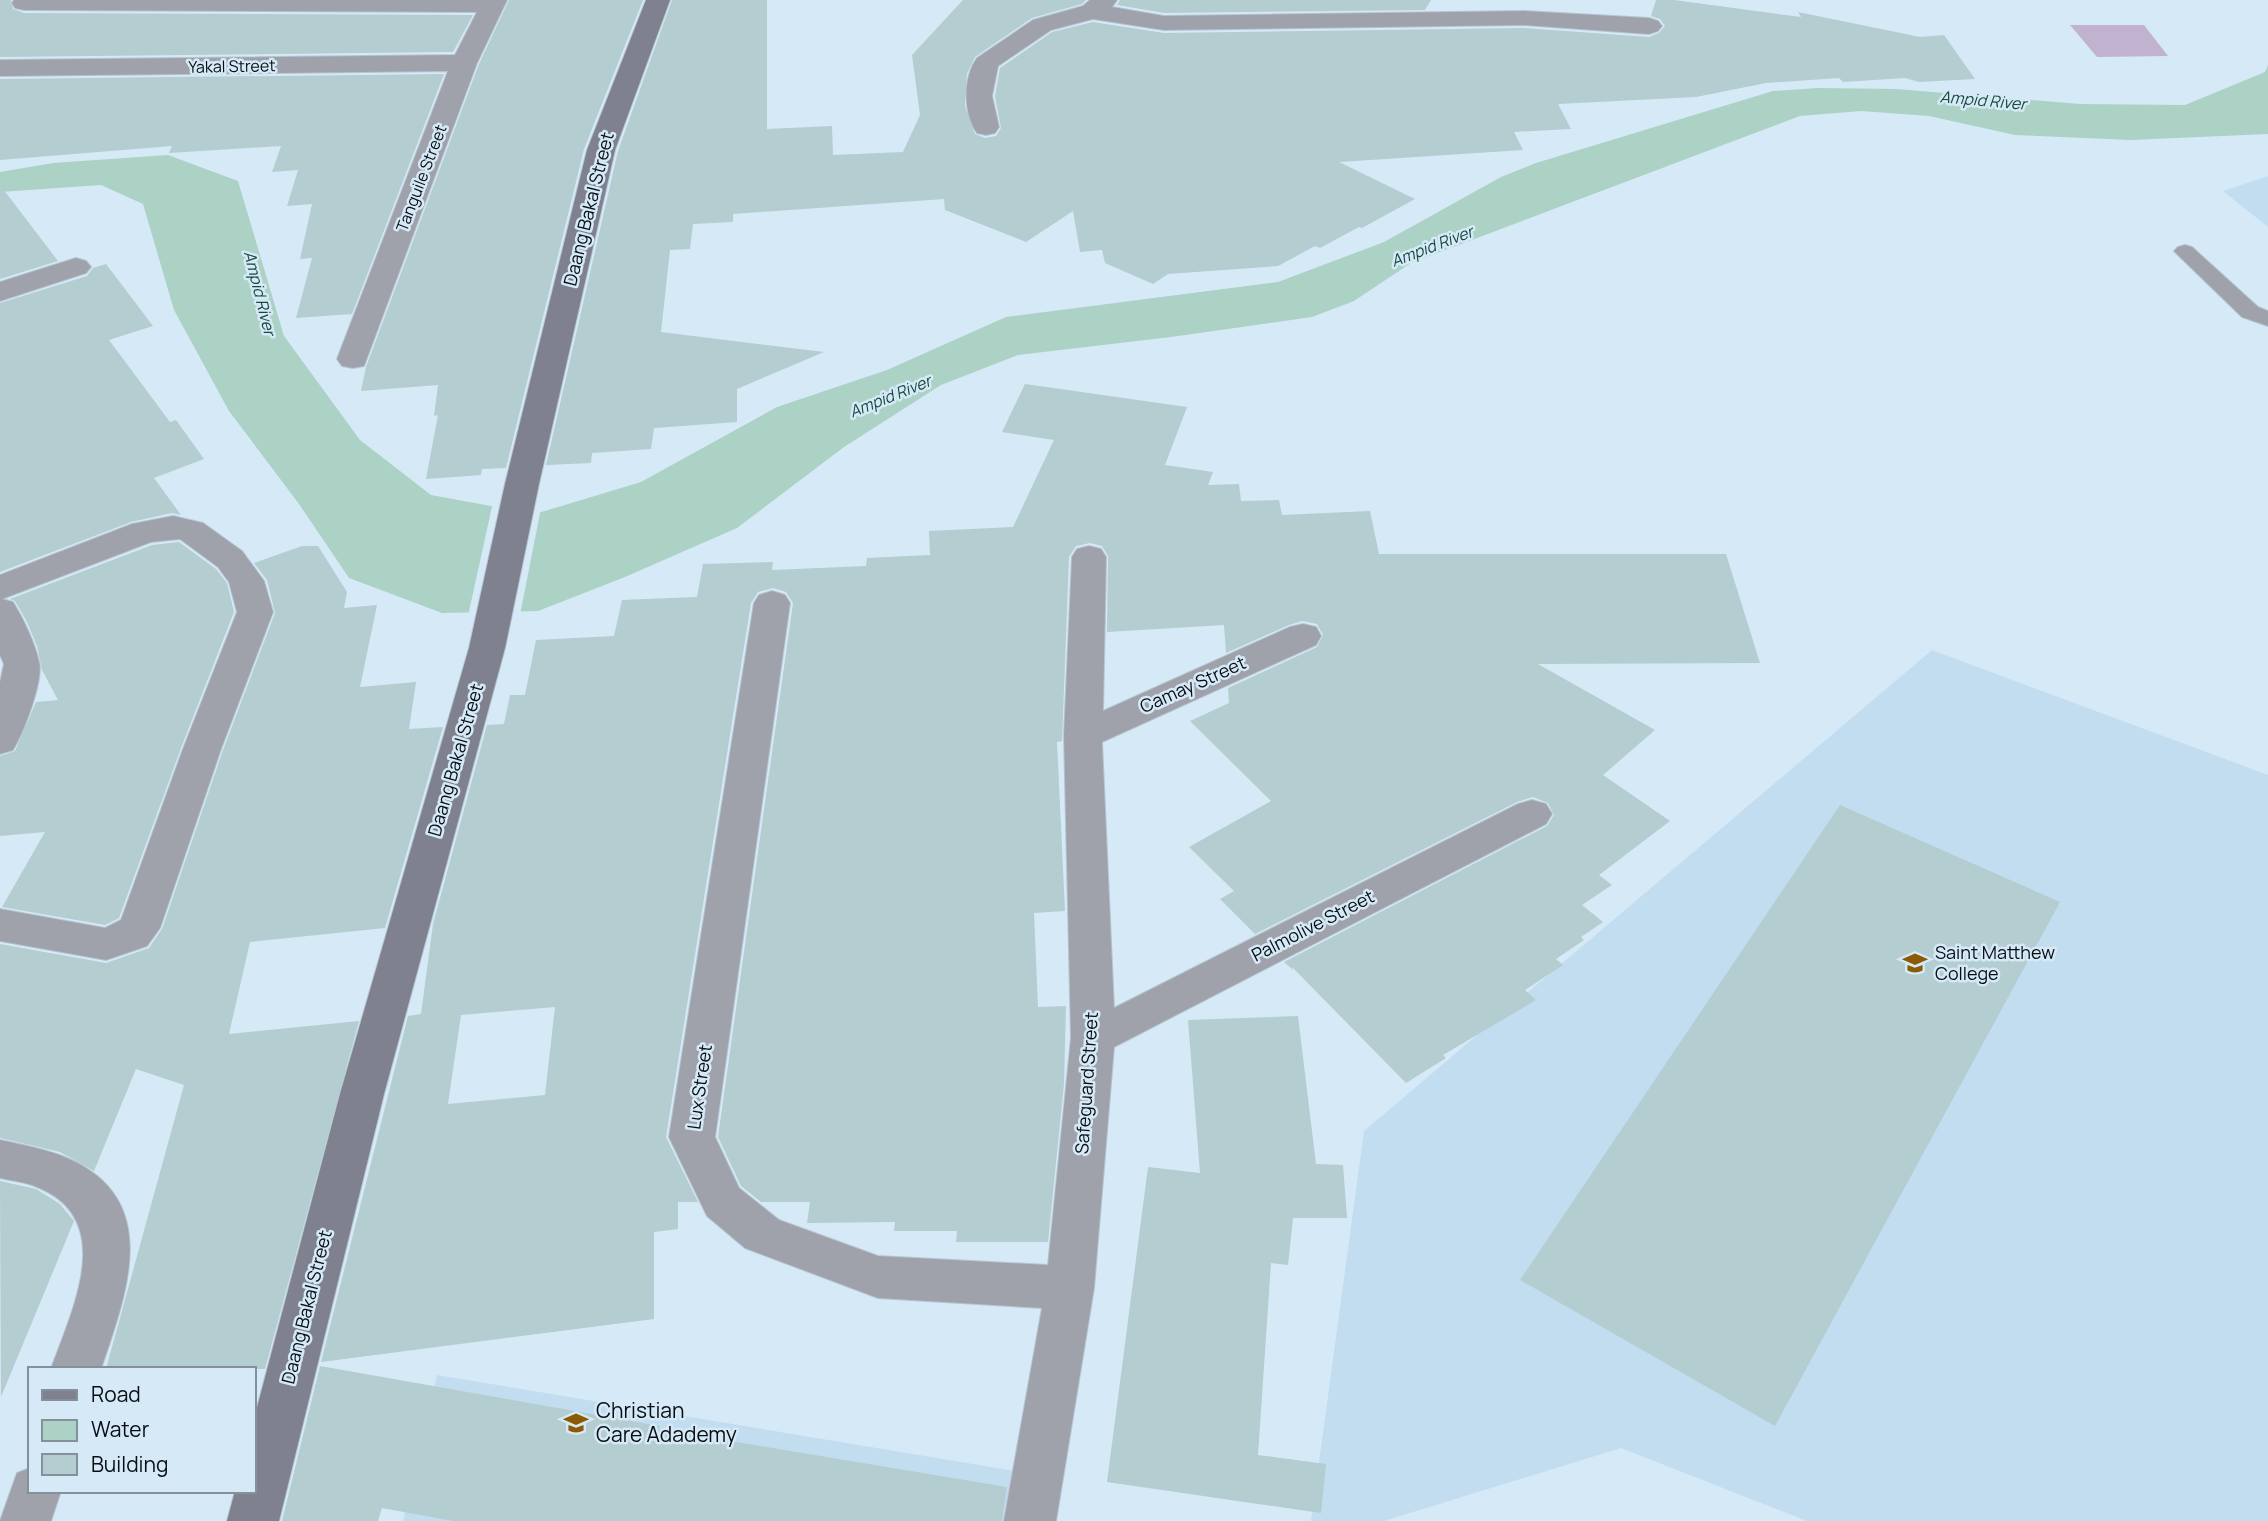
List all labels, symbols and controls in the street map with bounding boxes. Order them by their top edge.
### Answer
street label: Yakal Street [188,54,276,78]
water label: Ampid River [1939,85,2029,115]
street label: Tanguile Street [391,121,451,235]
street label: Daang Bakal Street [557,129,619,288]
water label: Ampid River [1388,219,1478,272]
water label: Ampid River [239,248,282,340]
water label: Ampid River [846,369,936,422]
street label: Camay Street [1136,650,1249,718]
street label: Daang Bakal Street [422,681,488,839]
street label: Palmolive Street [1247,884,1378,966]
place label: Saint Matthew College [1935,940,2055,985]
school or university icon: Saint Matthew College [1901,949,1929,977]
street label: Safeguard Street [1069,1011,1103,1155]
street label: Lux Street [681,1043,717,1131]
street label: Daang Bakal Street [275,1227,337,1386]
legend [28,1367,256,1493]
text: Road [91,1380,141,1408]
place label: Christian Care Adademy [596,1396,737,1448]
school or university icon: Christian Care Adademy [562,1409,590,1437]
text: Water [91,1415,150,1443]
text: Building [91,1450,168,1478]

